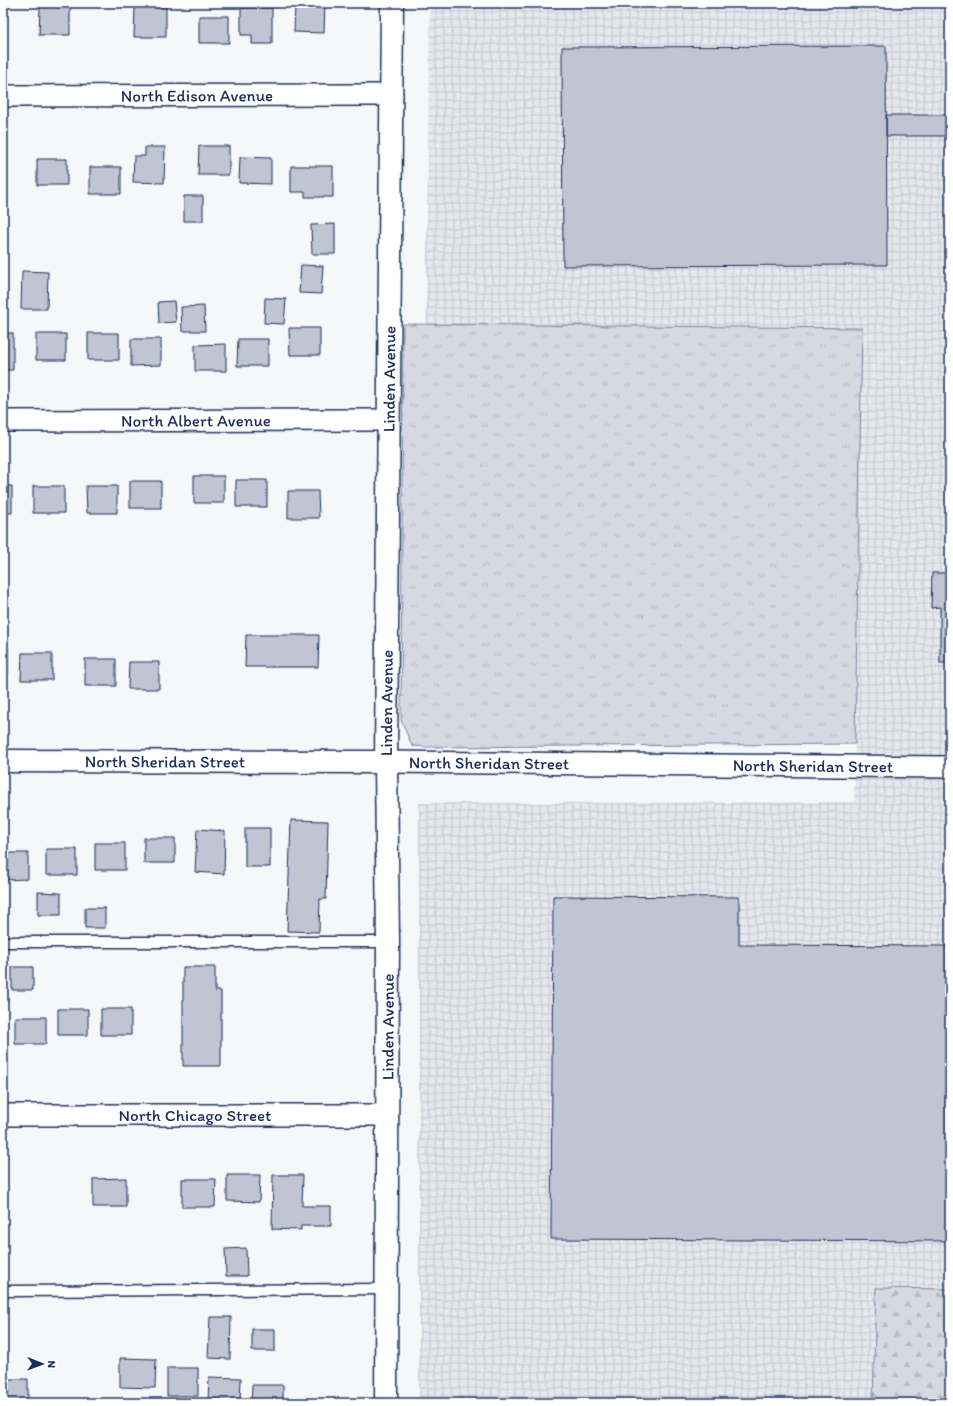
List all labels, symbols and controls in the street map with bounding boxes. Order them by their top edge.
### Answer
street label: North Edison Avenue [121,85,273,106]
street label: Linden Avenue [379,326,399,432]
street label: North Albert Avenue [121,410,271,431]
street label: Linden Avenue [376,650,397,756]
street label: North Sheridan Street [85,751,245,772]
street label: North Sheridan Street [409,752,569,774]
street label: North Sheridan Street [733,755,893,776]
street label: Linden Avenue [377,974,398,1080]
street label: North Chicago Street [119,1105,271,1125]
north arrow [22,1344,62,1384]
text: N [45,1360,58,1368]

